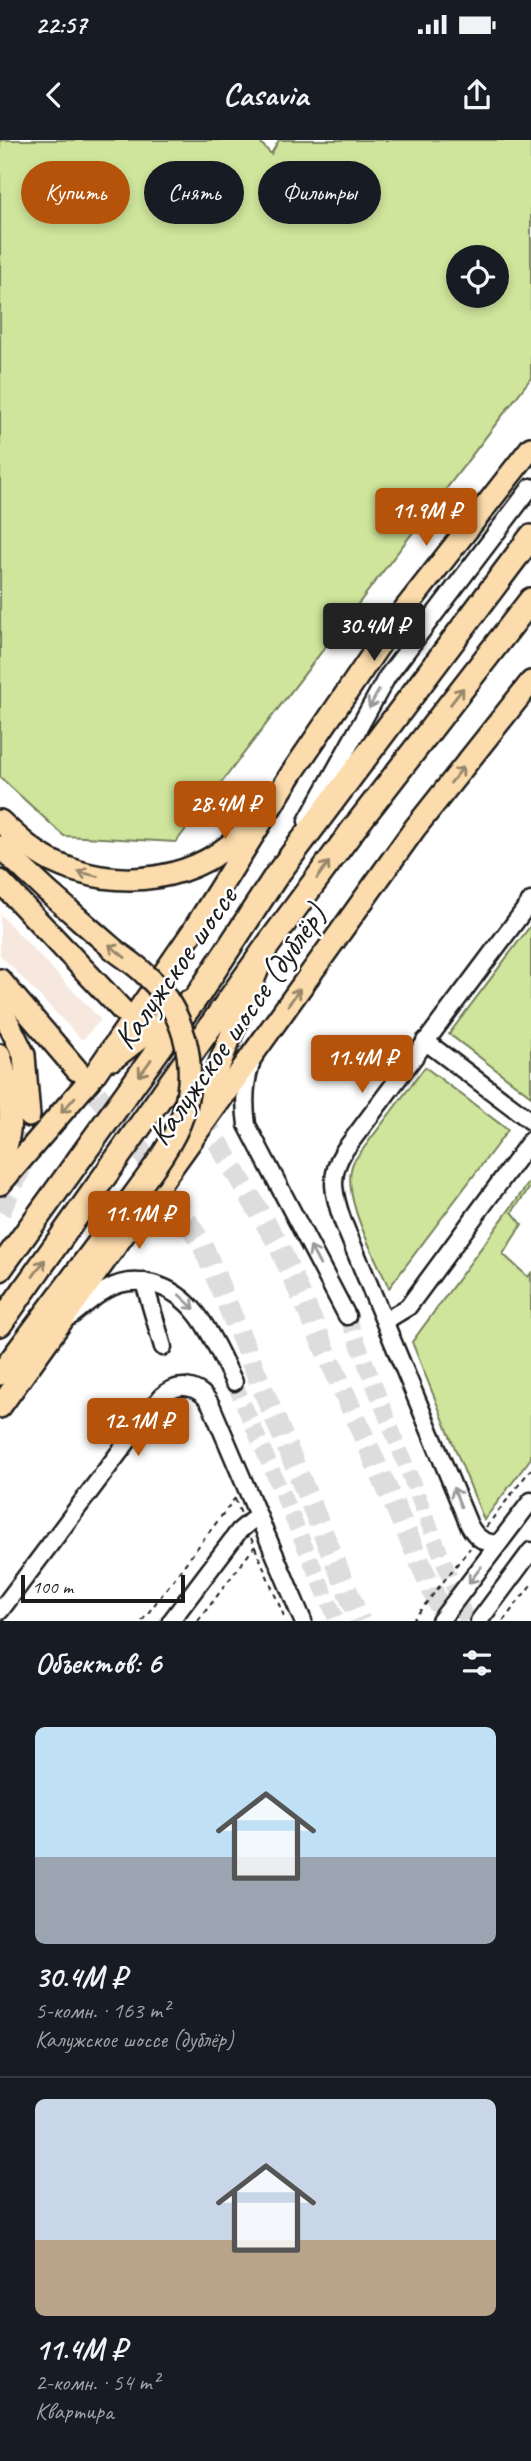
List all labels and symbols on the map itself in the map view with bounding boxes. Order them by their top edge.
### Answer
pin: 11.9M ₽ [361,488,491,548]
pin: 30.4M ₽ [309,603,439,663]
one-way arrow [449,687,464,705]
one-way arrow [367,689,381,709]
one-way arrow [449,766,464,785]
pin: 28.4M ₽ [160,782,290,841]
one-way arrow [316,861,330,880]
one-way arrow [77,867,100,880]
street label: Калужское шоссе [103,876,248,1057]
street label: Калужское шоссе (дублёр) [138,894,337,1153]
one-way arrow [108,944,126,959]
one-way arrow [287,988,301,1007]
pin: 11.4M ₽ [297,1035,427,1095]
one-way arrow [138,1058,152,1077]
one-way arrow [60,1096,76,1114]
pin: 11.1M ₽ [74,1192,204,1251]
one-way arrow [308,1246,322,1266]
one-way arrow [32,1259,46,1278]
one-way arrow [178,1294,195,1311]
pin: 12.1M ₽ [73,1398,203,1458]
one-way arrow [450,1486,463,1508]
one-way arrow [467,1565,482,1583]
scale bar [21,1572,186,1604]

